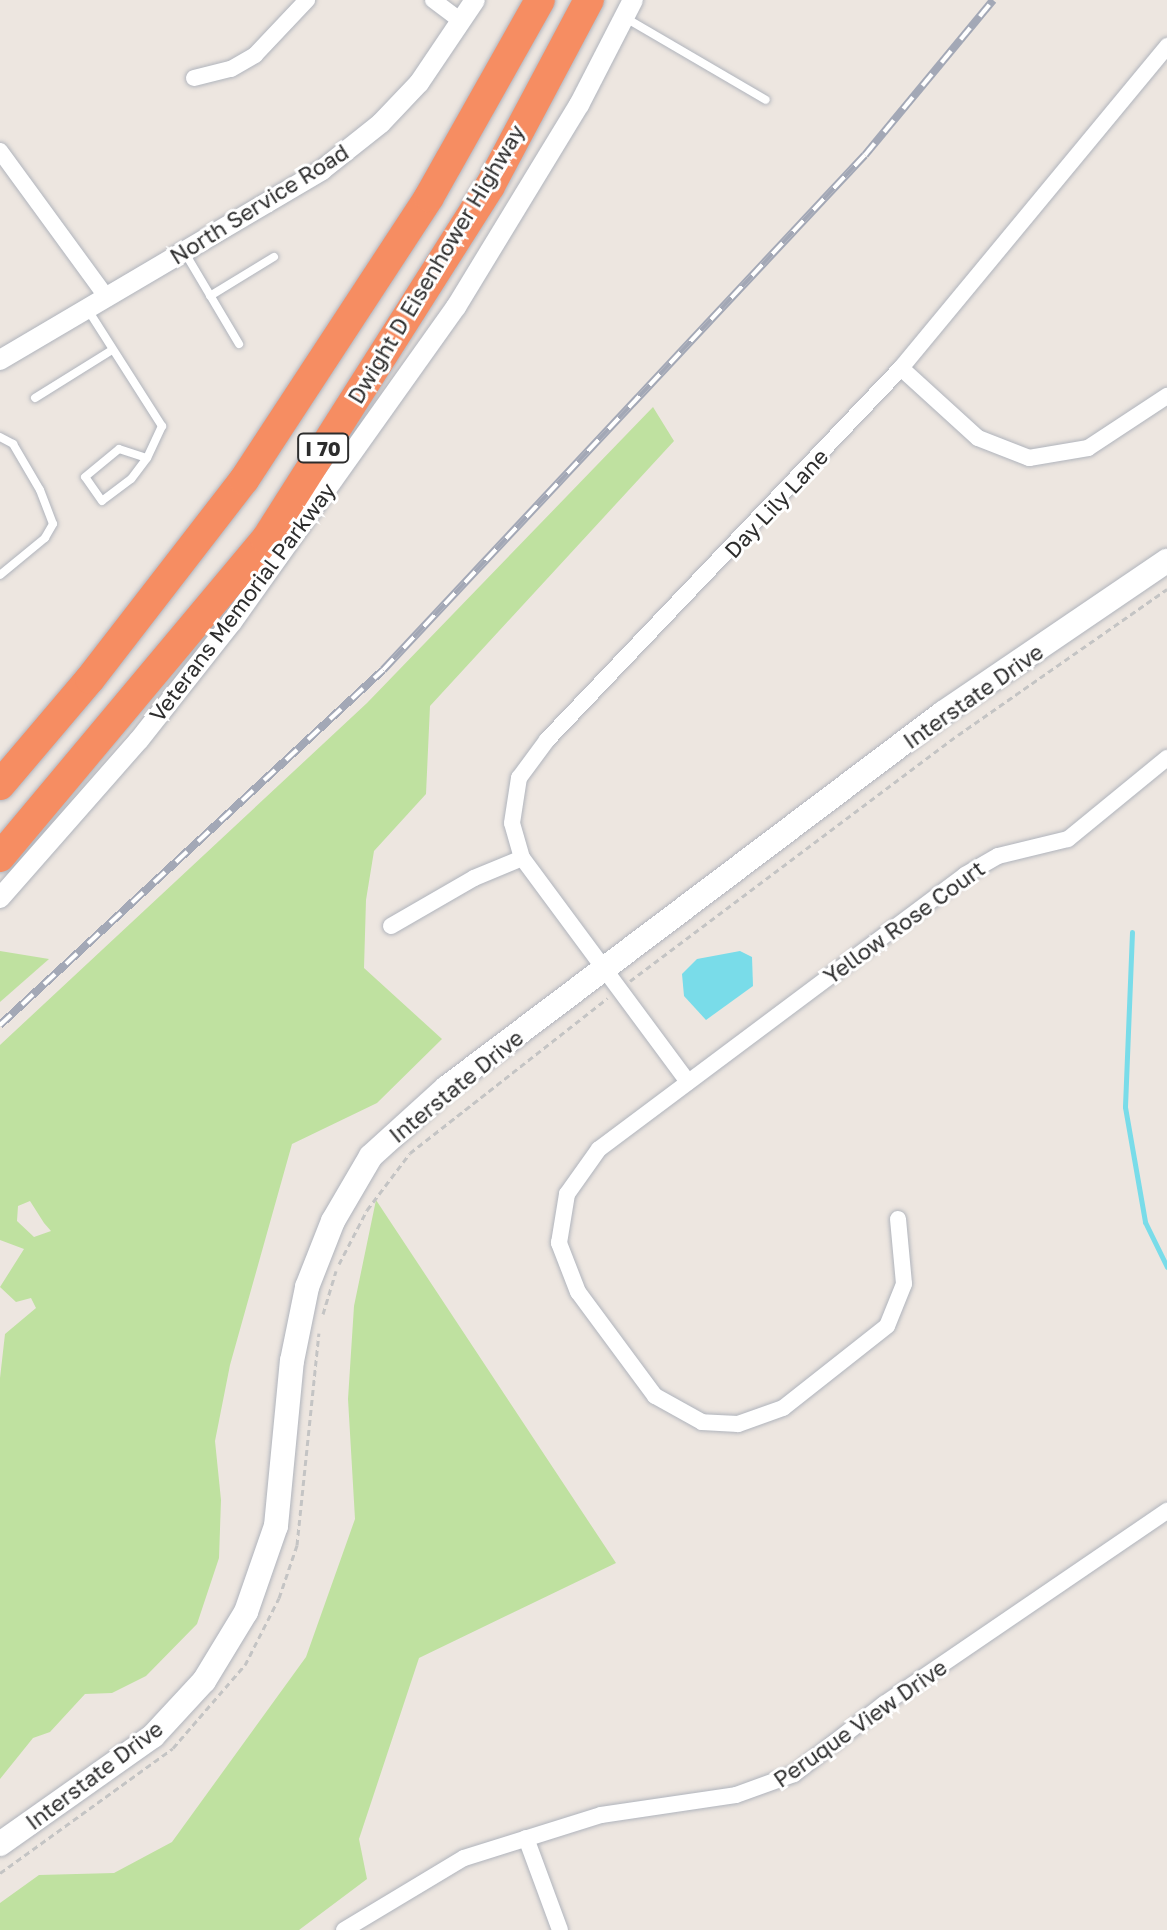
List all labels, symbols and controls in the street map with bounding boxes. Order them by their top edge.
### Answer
street label: Dwight D Eisenhower Highway [342,120,530,408]
street label: North Service Road [165,138,353,270]
road number: I 70 [297,432,349,464]
street label: Day Lily Lane [719,443,833,563]
street label: Veterans Memorial Parkway [143,477,341,727]
street label: Interstate Drive [898,638,1048,754]
street label: Yellow Rose Court [818,855,990,989]
street label: Interstate Drive [384,1024,528,1148]
street label: Peruque View Drive [768,1653,952,1793]
street label: Interstate Drive [20,1715,168,1835]

